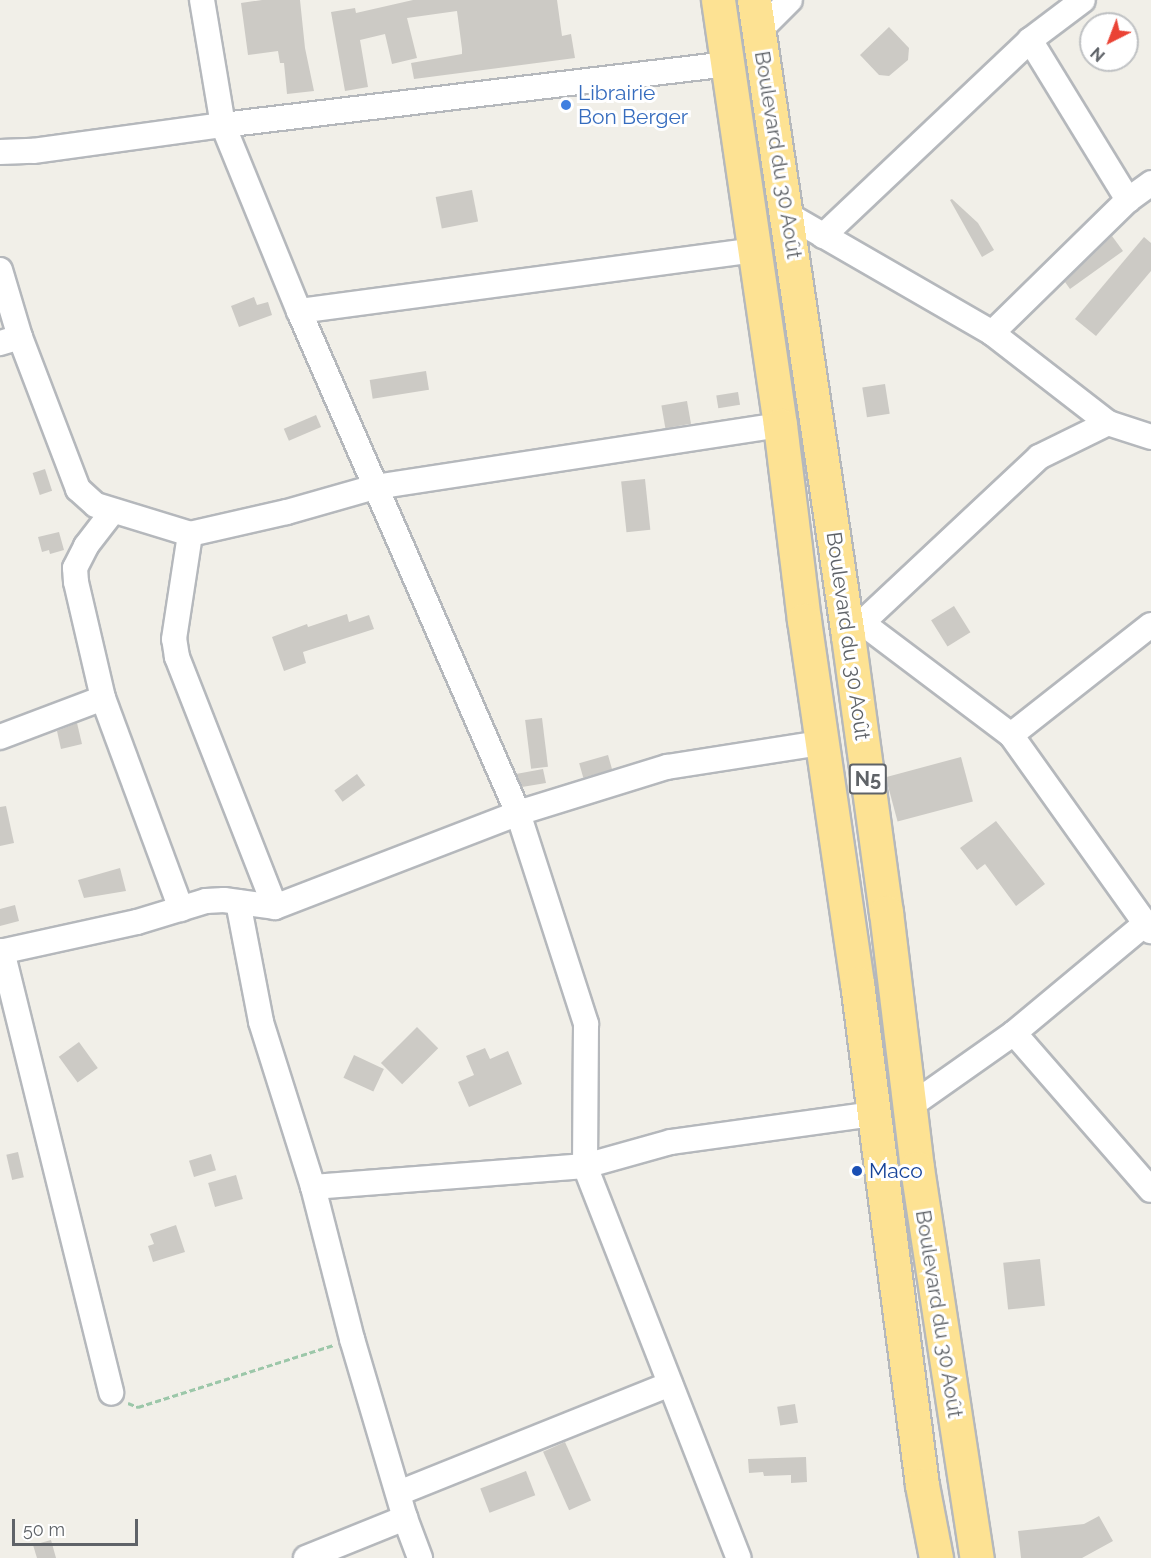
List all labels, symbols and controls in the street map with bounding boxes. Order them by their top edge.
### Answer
north arrow [1079,12,1139,72]
text: N [1087,43,1109,65]
street label: Boulevard du 30 Août [749,49,807,261]
place label: Librairie Bon Berger [578,80,688,130]
marker: Librairie Bon Berger [559,98,573,112]
street label: Boulevard du 30 Août [821,530,875,742]
road number: N5 [848,762,888,796]
place label: Maco [869,1158,923,1184]
marker: Maco [850,1164,864,1178]
street label: Boulevard du 30 Août [910,1208,968,1420]
scale bar [15,1507,141,1545]
text: 50 m [23,1519,65,1540]

